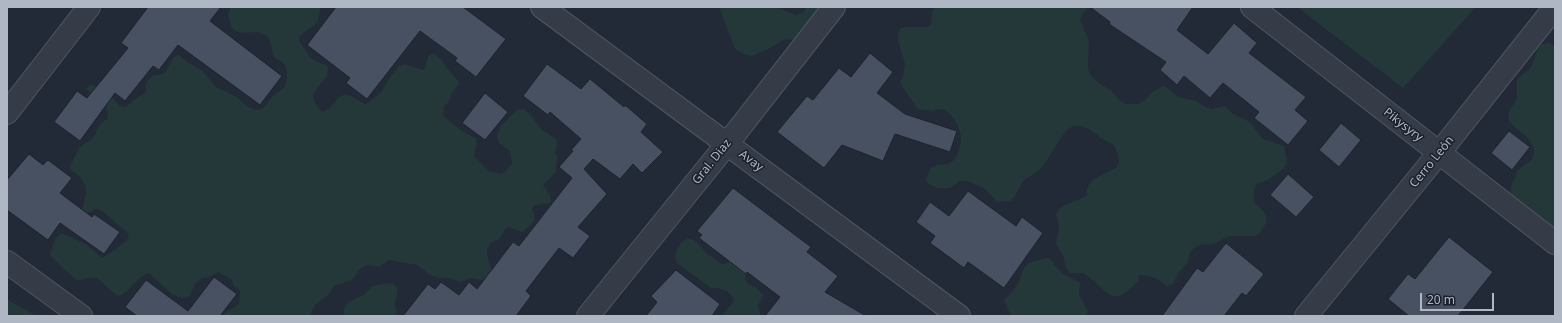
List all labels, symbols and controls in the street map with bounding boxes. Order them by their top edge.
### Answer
street label: Pikysyry [1381,105,1425,145]
street label: Cerro León [1407,133,1457,191]
street label: Gral. Diaz [689,137,735,187]
street label: Avay [736,147,766,175]
scale bar [1422,285,1496,311]
text: 20 m [1427,291,1455,308]

